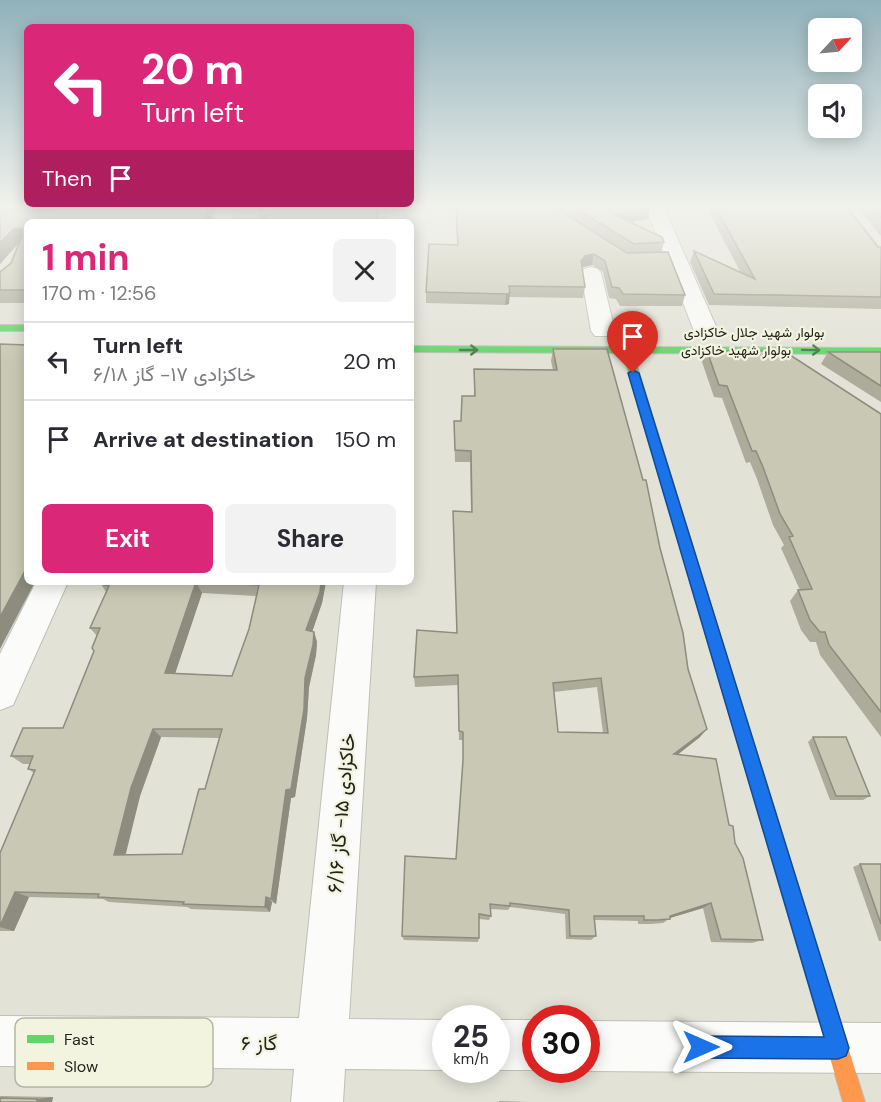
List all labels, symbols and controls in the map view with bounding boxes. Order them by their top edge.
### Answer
north arrow [808,18,862,72]
map controls [808,18,862,138]
text: 20 m [141,42,244,97]
icon: left [42,48,120,126]
button: sound [808,84,862,138]
text: Turn left [141,95,244,130]
icon: arrive [104,162,137,195]
text: Then [42,164,92,193]
text: 1 min [42,234,130,281]
button: close [333,239,396,302]
text: 170 m · 12:56 [42,280,157,306]
pin [607,311,658,373]
icon: arrive [616,320,649,353]
street label: بولوار شهید جلال خاکزادی [684,323,824,342]
text: Turn left [93,331,183,360]
street label: بولوار شهید خاکزادی [681,341,791,359]
one-way arrow [459,344,479,356]
one-way arrow [801,344,821,356]
icon: left [42,345,75,378]
text: 20 m [343,347,396,376]
text: خاکزادی ۱۷- گاز ۶/۱۸ [93,361,256,387]
icon: arrive [42,423,75,456]
text: Arrive at destination [93,425,314,454]
text: 150 m [335,425,396,454]
button: Exit [42,504,213,573]
button: Share [225,504,396,573]
street label: خاکزادی ۱۵- گاز ۶/۱۶ [321,732,361,894]
speed limit sign: 30 [522,1005,600,1083]
position arrow [669,1015,733,1079]
text: 25 [453,1017,489,1056]
legend [15,1018,213,1087]
text: Fast [64,1029,95,1050]
street label: گاز ۶ [241,1030,277,1056]
text: km/h [453,1049,489,1069]
text: Slow [64,1056,98,1077]

